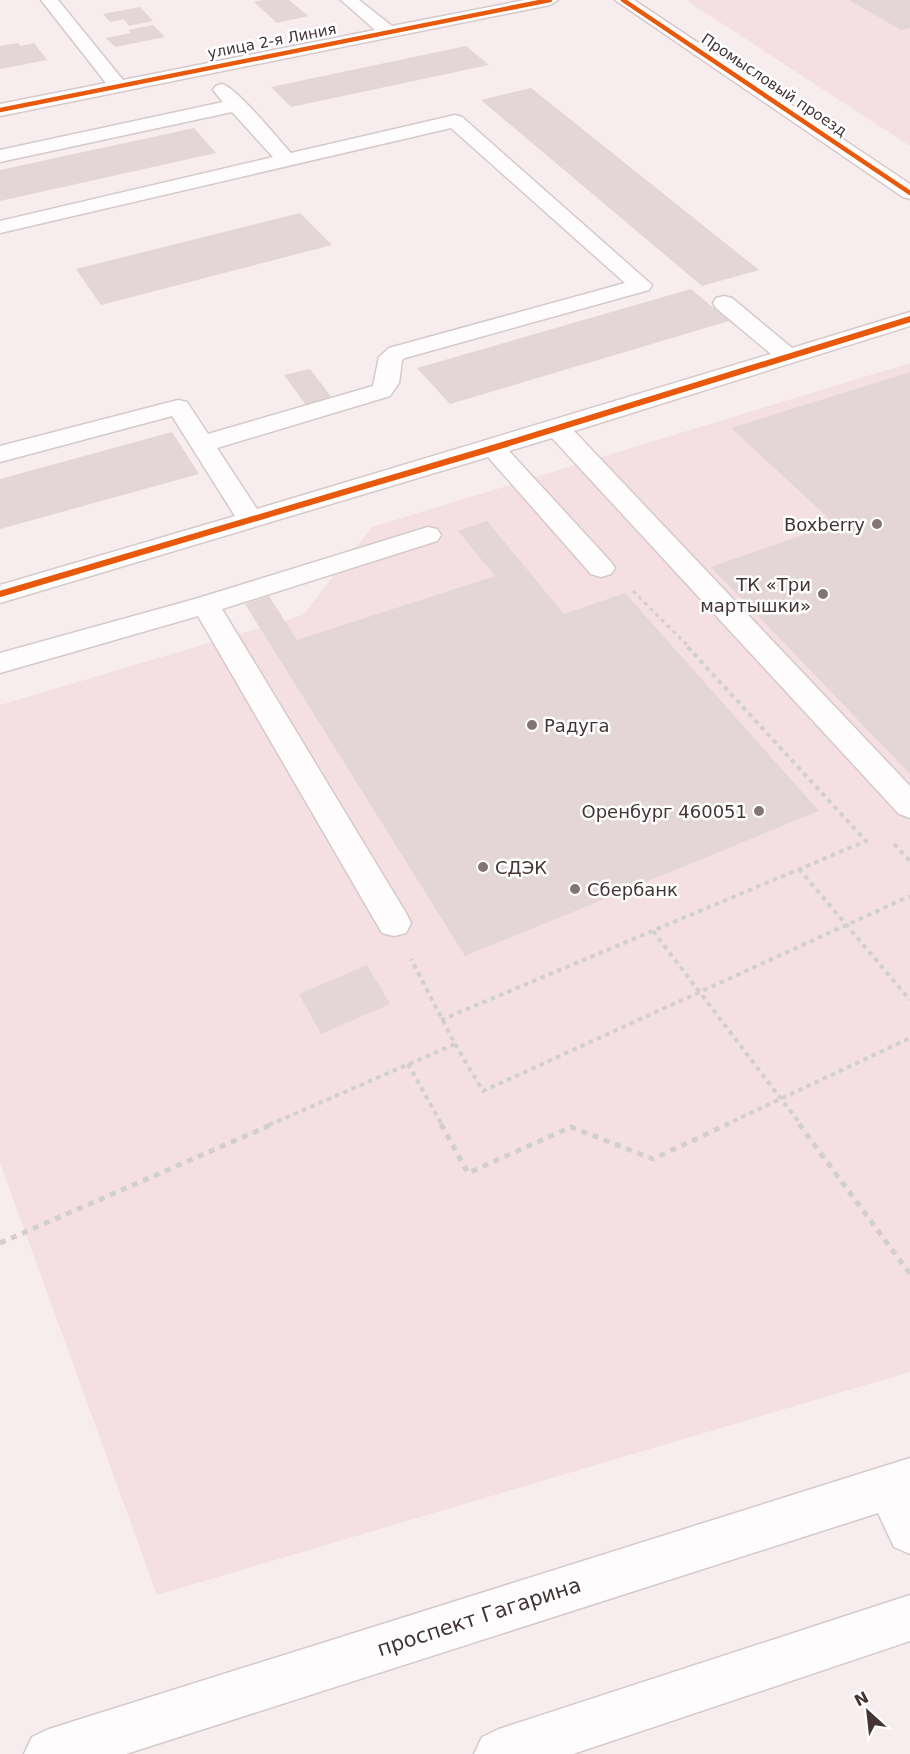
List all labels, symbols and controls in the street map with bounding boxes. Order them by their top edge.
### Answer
street label: улица 2-я Линия [206,20,338,62]
street label: Промысловый проезд [698,30,850,140]
place label: Boxberry [784,514,865,535]
marker: Boxberry [870,517,884,531]
place label: ТК «Три мартышки» [700,574,811,616]
marker: ТК «Три мартышки» [816,587,830,601]
place label: Радуга [544,715,609,736]
marker: Радуга [525,718,539,732]
place label: Оренбург 460051 [581,801,747,822]
marker: Оренбург 460051 [752,804,766,818]
place label: СДЭК [495,857,547,878]
marker: СДЭК [476,860,490,874]
place label: Сбербанк [587,879,678,900]
marker: Сбербанк [568,882,582,896]
street label: проспект Гагарина [374,1573,584,1661]
north arrow [838,1682,898,1742]
text: N [851,1688,872,1711]

